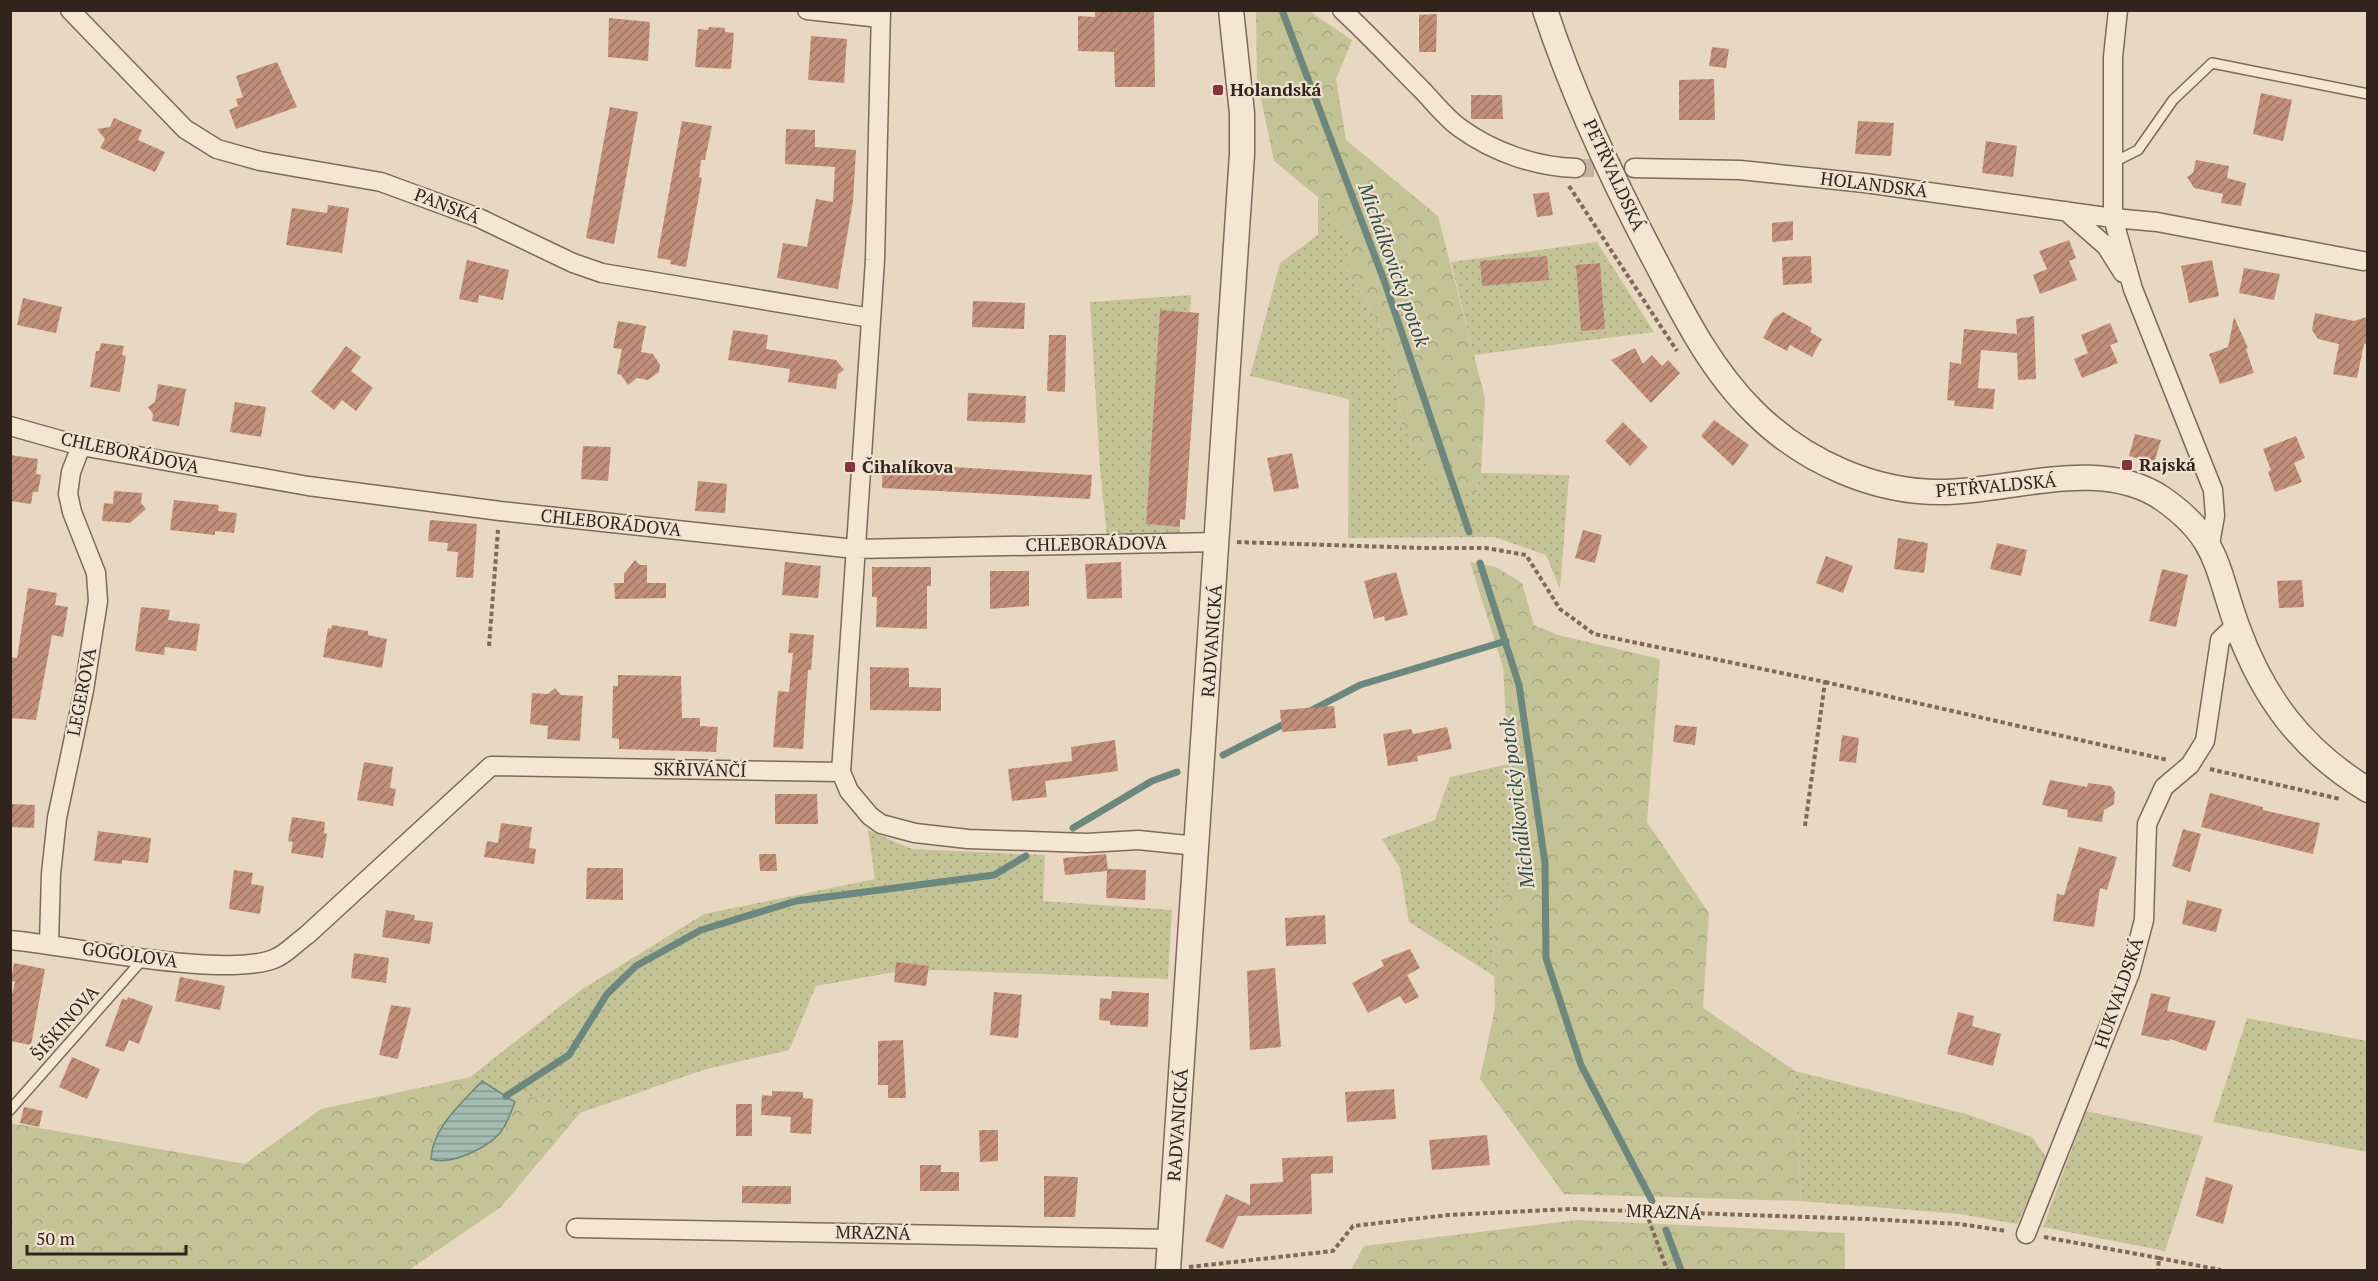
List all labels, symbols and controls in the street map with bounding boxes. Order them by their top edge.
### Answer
place label: Holandská [1230,77,1322,101]
marker: Holandská [1211,83,1225,97]
street label: PETŘVALDSKÁ [1578,115,1652,235]
street label: HOLANDSKÁ [1819,166,1930,203]
water label: Michálkovický potok [1352,178,1437,351]
street label: PANSKÁ [411,182,484,229]
street label: CHLEBORÁDOVA [59,426,202,479]
place label: Rajská [2139,452,2196,476]
place label: Čihalíkova [862,454,954,478]
marker: Rajská [2120,458,2134,472]
marker: Čihalíkova [843,460,857,474]
street label: PETŘVALDSKÁ [1935,468,2058,502]
street label: CHLEBORÁDOVA [540,503,683,541]
street label: CHLEBORÁDOVA [1025,530,1168,556]
street label: RADVANICKÁ [1195,583,1227,698]
street label: LEGEROVA [61,645,101,738]
water label: Michálkovický potok [1493,716,1541,891]
street label: SKŘIVÁNČÍ [653,756,747,782]
street label: HUKVALDSKÁ [2088,934,2148,1051]
street label: GOGOLOVA [81,935,180,973]
street label: ŠIŠKINOVA [25,979,104,1065]
street label: RADVANICKÁ [1161,1067,1193,1182]
street label: MRAZNÁ [1626,1198,1703,1224]
scale bar [27,1218,186,1256]
street label: MRAZNÁ [835,1219,912,1245]
text: 50 m [36,1226,76,1250]

